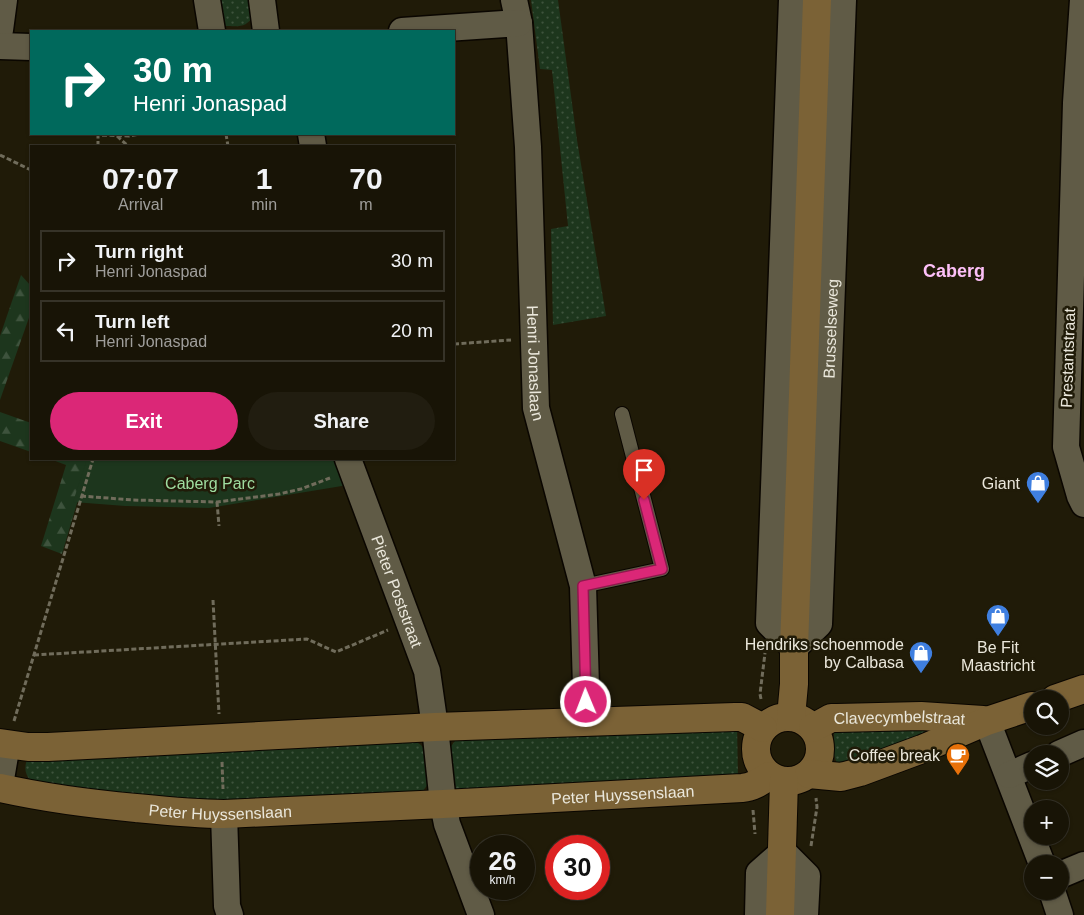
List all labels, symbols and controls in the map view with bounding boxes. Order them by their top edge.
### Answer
icon: right [50,50,115,115]
text: 30 m [133,50,213,89]
text: Henri Jonaspad [133,91,287,116]
text: 07:07 [102,162,179,195]
text: 1 [256,162,273,195]
text: 70 [349,162,383,195]
text: Arrival [118,196,163,213]
text: min [251,196,277,213]
text: m [359,196,373,213]
text: Turn right [95,241,183,262]
icon: right [52,247,80,275]
text: 30 m [391,250,433,271]
district label: Caberg [923,261,985,281]
text: Henri Jonaspad [95,263,207,280]
street label: Brusselseweg [820,279,841,379]
street label: Henri Jonaslaan [524,305,548,423]
street label: Prestantstraat [1058,307,1078,408]
text: Turn left [95,311,170,332]
icon: left [52,317,80,345]
text: 20 m [391,320,433,341]
text: Henri Jonaspad [95,333,207,350]
button: Exit [50,392,238,450]
button: Share [248,392,435,450]
pin [623,449,665,500]
icon: arrive [630,456,658,484]
shop icon: Giant [1025,470,1051,504]
park label: Caberg Parc [165,475,255,492]
place label: Giant [982,475,1021,492]
street label: Pieter Poststraat [369,533,426,650]
shop icon: Be Fit Maastricht [985,603,1011,637]
place label: Hendriks schoenmode by Calbasa [745,636,904,671]
place label: Be Fit Maastricht [961,639,1035,674]
shop icon: Hendriks schoenmode by Calbasa [908,640,934,674]
position arrow [559,675,611,727]
map controls [1024,690,1069,900]
button: search [1024,690,1069,735]
street label: Clavecymbelstraat [833,707,966,727]
cafe icon: Coffee break [945,742,971,776]
button: layers [1024,745,1069,790]
place label: Coffee break [849,747,941,764]
street label: Peter Huyssenslaan [551,782,695,807]
button: + [1024,800,1069,845]
street label: Peter Huyssenslaan [148,801,292,823]
speed limit sign: 30 [545,835,610,900]
text: 26 [489,847,516,875]
button: − [1024,855,1069,900]
text: km/h [489,873,516,887]

